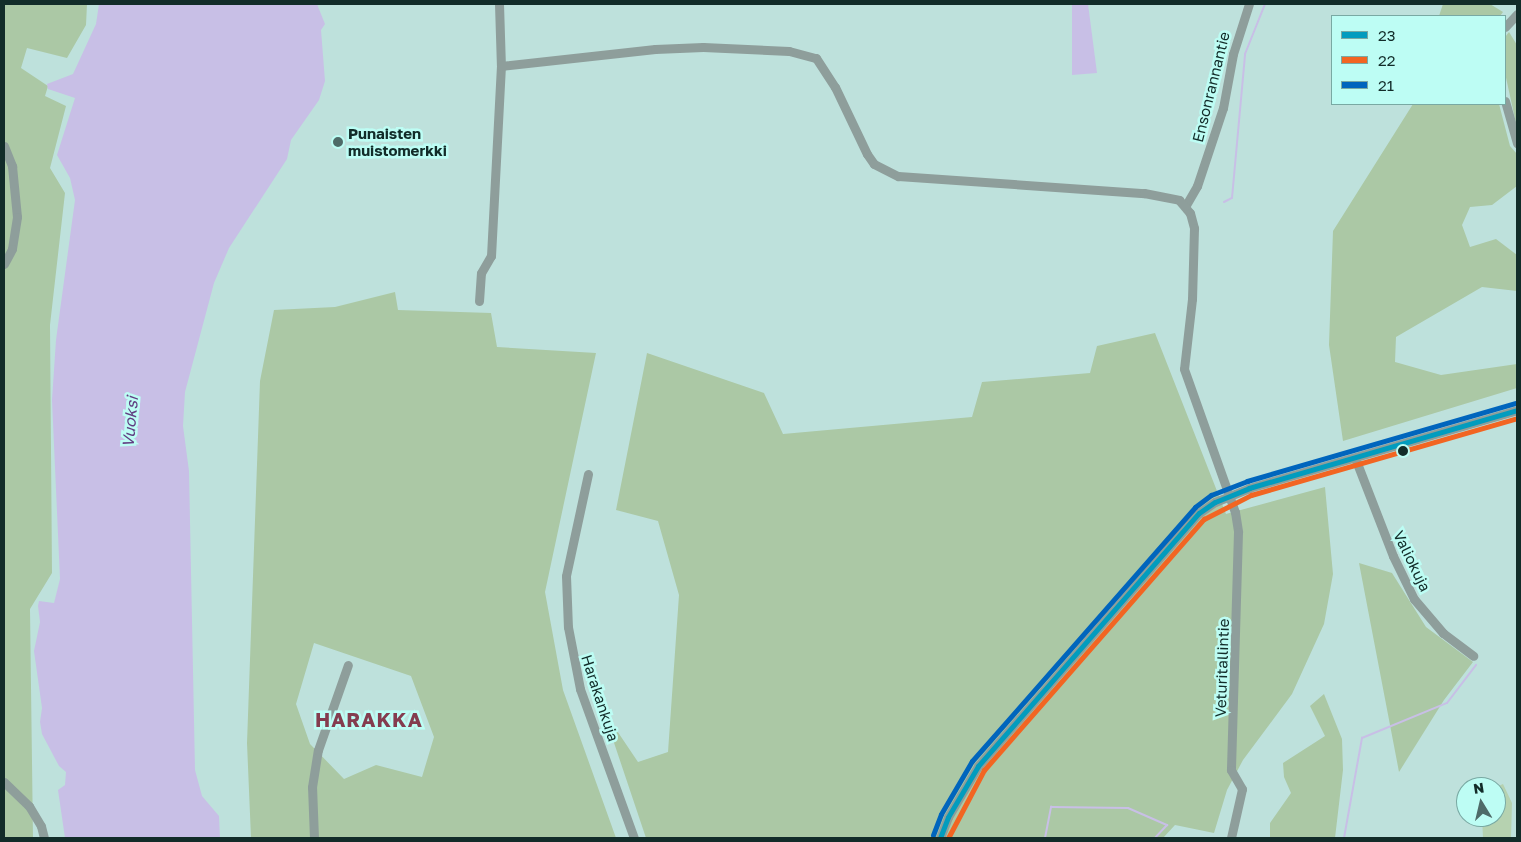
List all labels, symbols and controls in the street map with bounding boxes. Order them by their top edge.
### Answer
legend [1331,15,1506,105]
text: 23 [1378,26,1395,44]
street label: Ensonrannantie [1189,30,1233,144]
text: 22 [1378,51,1395,69]
text: 21 [1378,76,1394,94]
place label: Punaisten muistomerkki [348,124,447,159]
marker: Punaisten muistomerkki [332,136,344,148]
water label: Vuoksi [118,396,142,448]
unlabelled marker [1398,446,1408,456]
street label: Valiokuja [1390,528,1434,594]
street label: Veturitallintie [1211,618,1233,718]
street label: Harakankuja [578,652,622,744]
district label: HARAKKA [314,707,424,731]
north arrow [1456,777,1506,827]
text: N [1472,778,1485,797]

